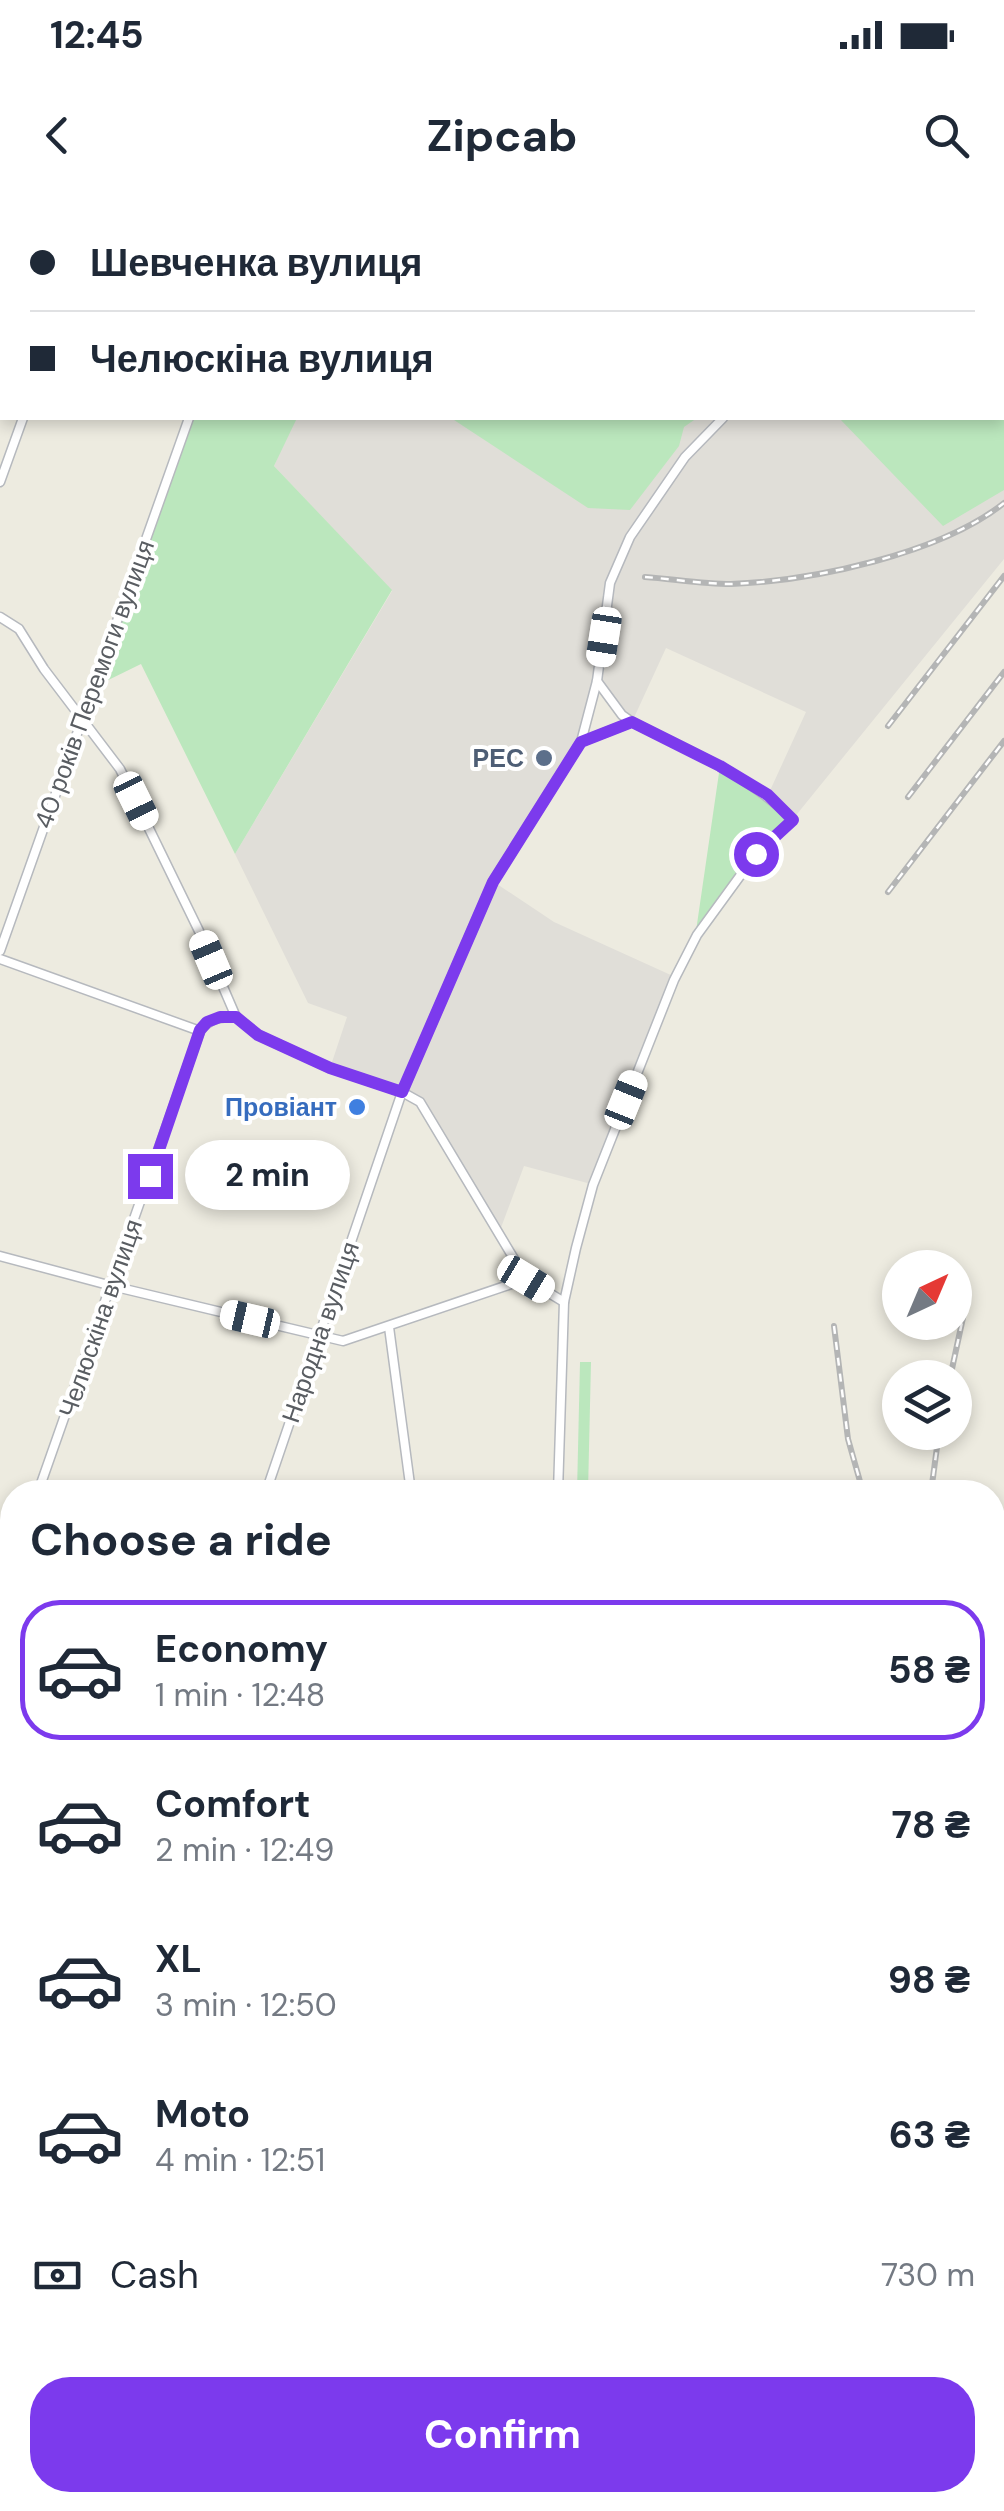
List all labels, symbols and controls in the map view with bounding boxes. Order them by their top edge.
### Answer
text: 12:45 [50,10,144,60]
text: Zipcab [427,106,577,165]
icon: back [30,108,85,163]
icon: search [919,108,974,163]
text: Шевченка вулиця [90,238,423,288]
text: Челюскіна вулиця [90,334,434,384]
street label: 40 років Перемоги вулиця [27,535,162,833]
car [584,605,624,669]
place label: РЕС [473,742,524,775]
marker: РЕС [533,747,555,769]
car [109,767,163,835]
route start [734,832,779,877]
car [185,927,237,993]
car [601,1067,651,1133]
place label: Провіант [225,1091,337,1124]
marker: Провіант [346,1096,368,1118]
callout: 2 min [185,1141,350,1211]
route end [128,1154,173,1199]
text: 2 min [225,1154,310,1196]
street label: Челюскіна вулиця [51,1215,150,1422]
street label: Народна вулиця [274,1237,367,1427]
north arrow [882,1250,972,1340]
map controls [882,1250,972,1450]
car [493,1251,559,1307]
car [217,1298,283,1340]
button: layers [882,1360,972,1450]
text: Choose a ride [30,1510,332,1569]
text: Economy [155,1624,328,1674]
icon: car [35,1625,125,1715]
text: 58 ₴ [888,1645,970,1695]
text: 1 min · 12:48 [155,1674,325,1716]
text: Comfort [155,1779,311,1829]
icon: car [35,1780,125,1870]
text: 78 ₴ [892,1800,970,1850]
text: 2 min · 12:49 [155,1829,334,1871]
text: XL [155,1934,202,1984]
icon: car [35,1935,125,2025]
text: 98 ₴ [888,1955,970,2005]
text: 3 min · 12:50 [155,1984,337,2026]
text: Moto [155,2089,250,2139]
icon: car [35,2090,125,2180]
text: 63 ₴ [889,2110,970,2160]
text: 4 min · 12:51 [155,2139,325,2181]
icon: cash [30,2248,85,2303]
text: Cash [110,2250,199,2300]
text: 730 m [881,2254,975,2296]
button: Confirm [30,2377,975,2492]

